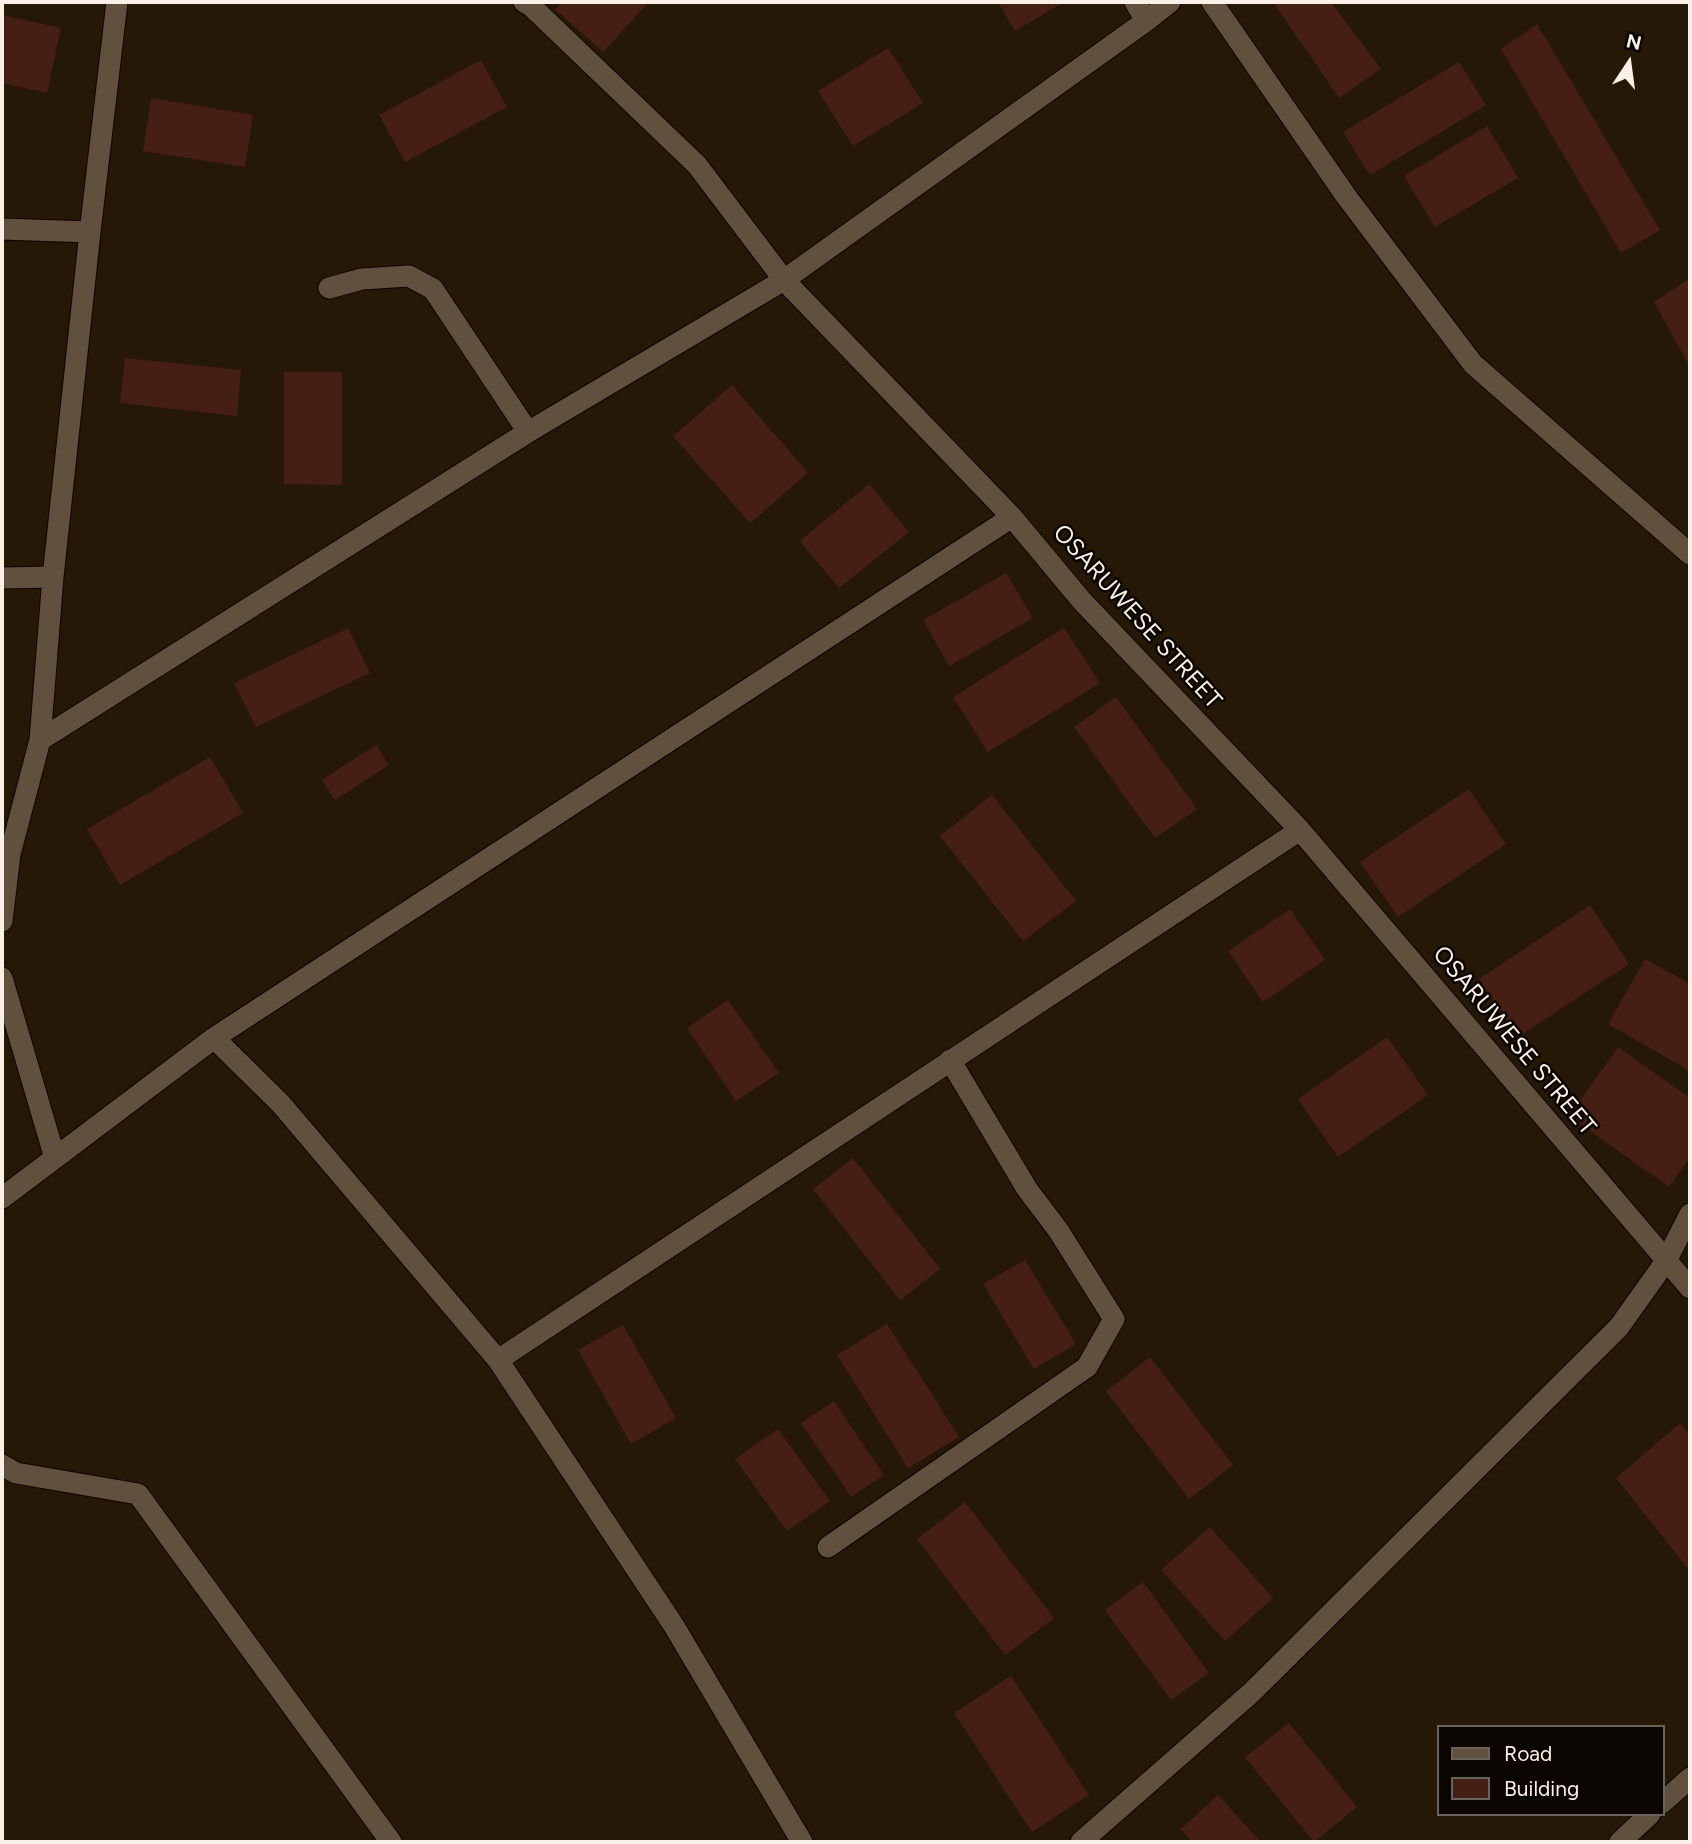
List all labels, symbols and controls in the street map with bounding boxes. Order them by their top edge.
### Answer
north arrow [1594,28,1664,98]
text: N [1624,29,1644,55]
street label: OSARUWESE STREET [1047,519,1227,715]
street label: OSARUWESE STREET [1426,941,1602,1141]
legend [1436,1725,1664,1816]
text: Road [1504,1741,1552,1766]
text: Building [1504,1776,1579,1801]

